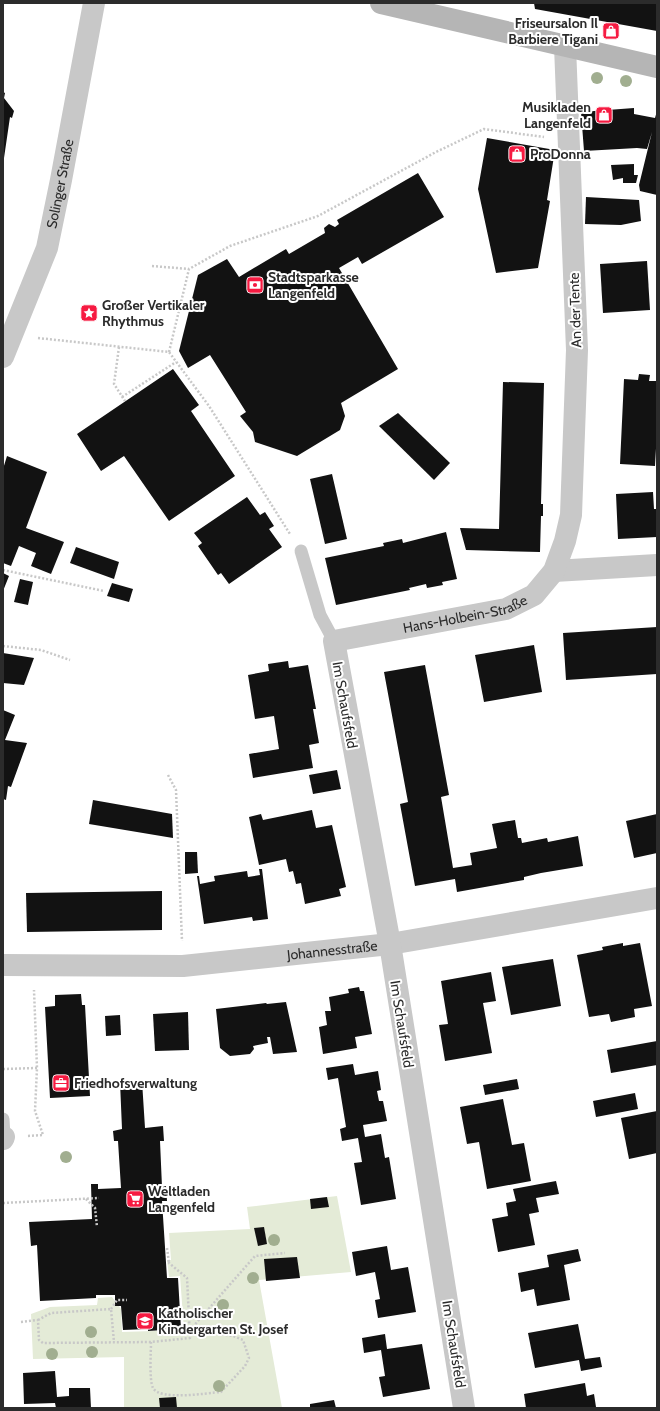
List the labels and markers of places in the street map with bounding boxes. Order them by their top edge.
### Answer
place label: Friseursalon Il Barbiere Tigani [508,14,598,48]
shop icon: Friseursalon Il Barbiere Tigani [601,21,621,41]
place label: Musikladen Langenfeld [522,98,591,132]
shop icon: Musikladen Langenfeld [594,105,614,125]
shop icon: ProDonna [507,144,527,164]
place label: ProDonna [530,145,591,163]
place label: Stadtsparkasse Langenfeld [268,268,359,302]
bank icon: Stadtsparkasse Langenfeld [245,275,265,295]
place label: Großer Vertikaler Rhythmus [102,296,205,330]
place icon: Großer Vertikaler Rhythmus [79,303,99,323]
office icon: Friedhofsverwaltung [51,1073,71,1093]
place label: Friedhofsverwaltung [74,1074,197,1092]
place label: Weltladen Langenfeld [148,1182,215,1216]
supermarket icon: Weltladen Langenfeld [125,1189,145,1209]
place label: Katholischer Kindergarten St. Josef [158,1304,288,1338]
school or university icon: Katholischer Kindergarten St. Josef [135,1311,155,1331]

